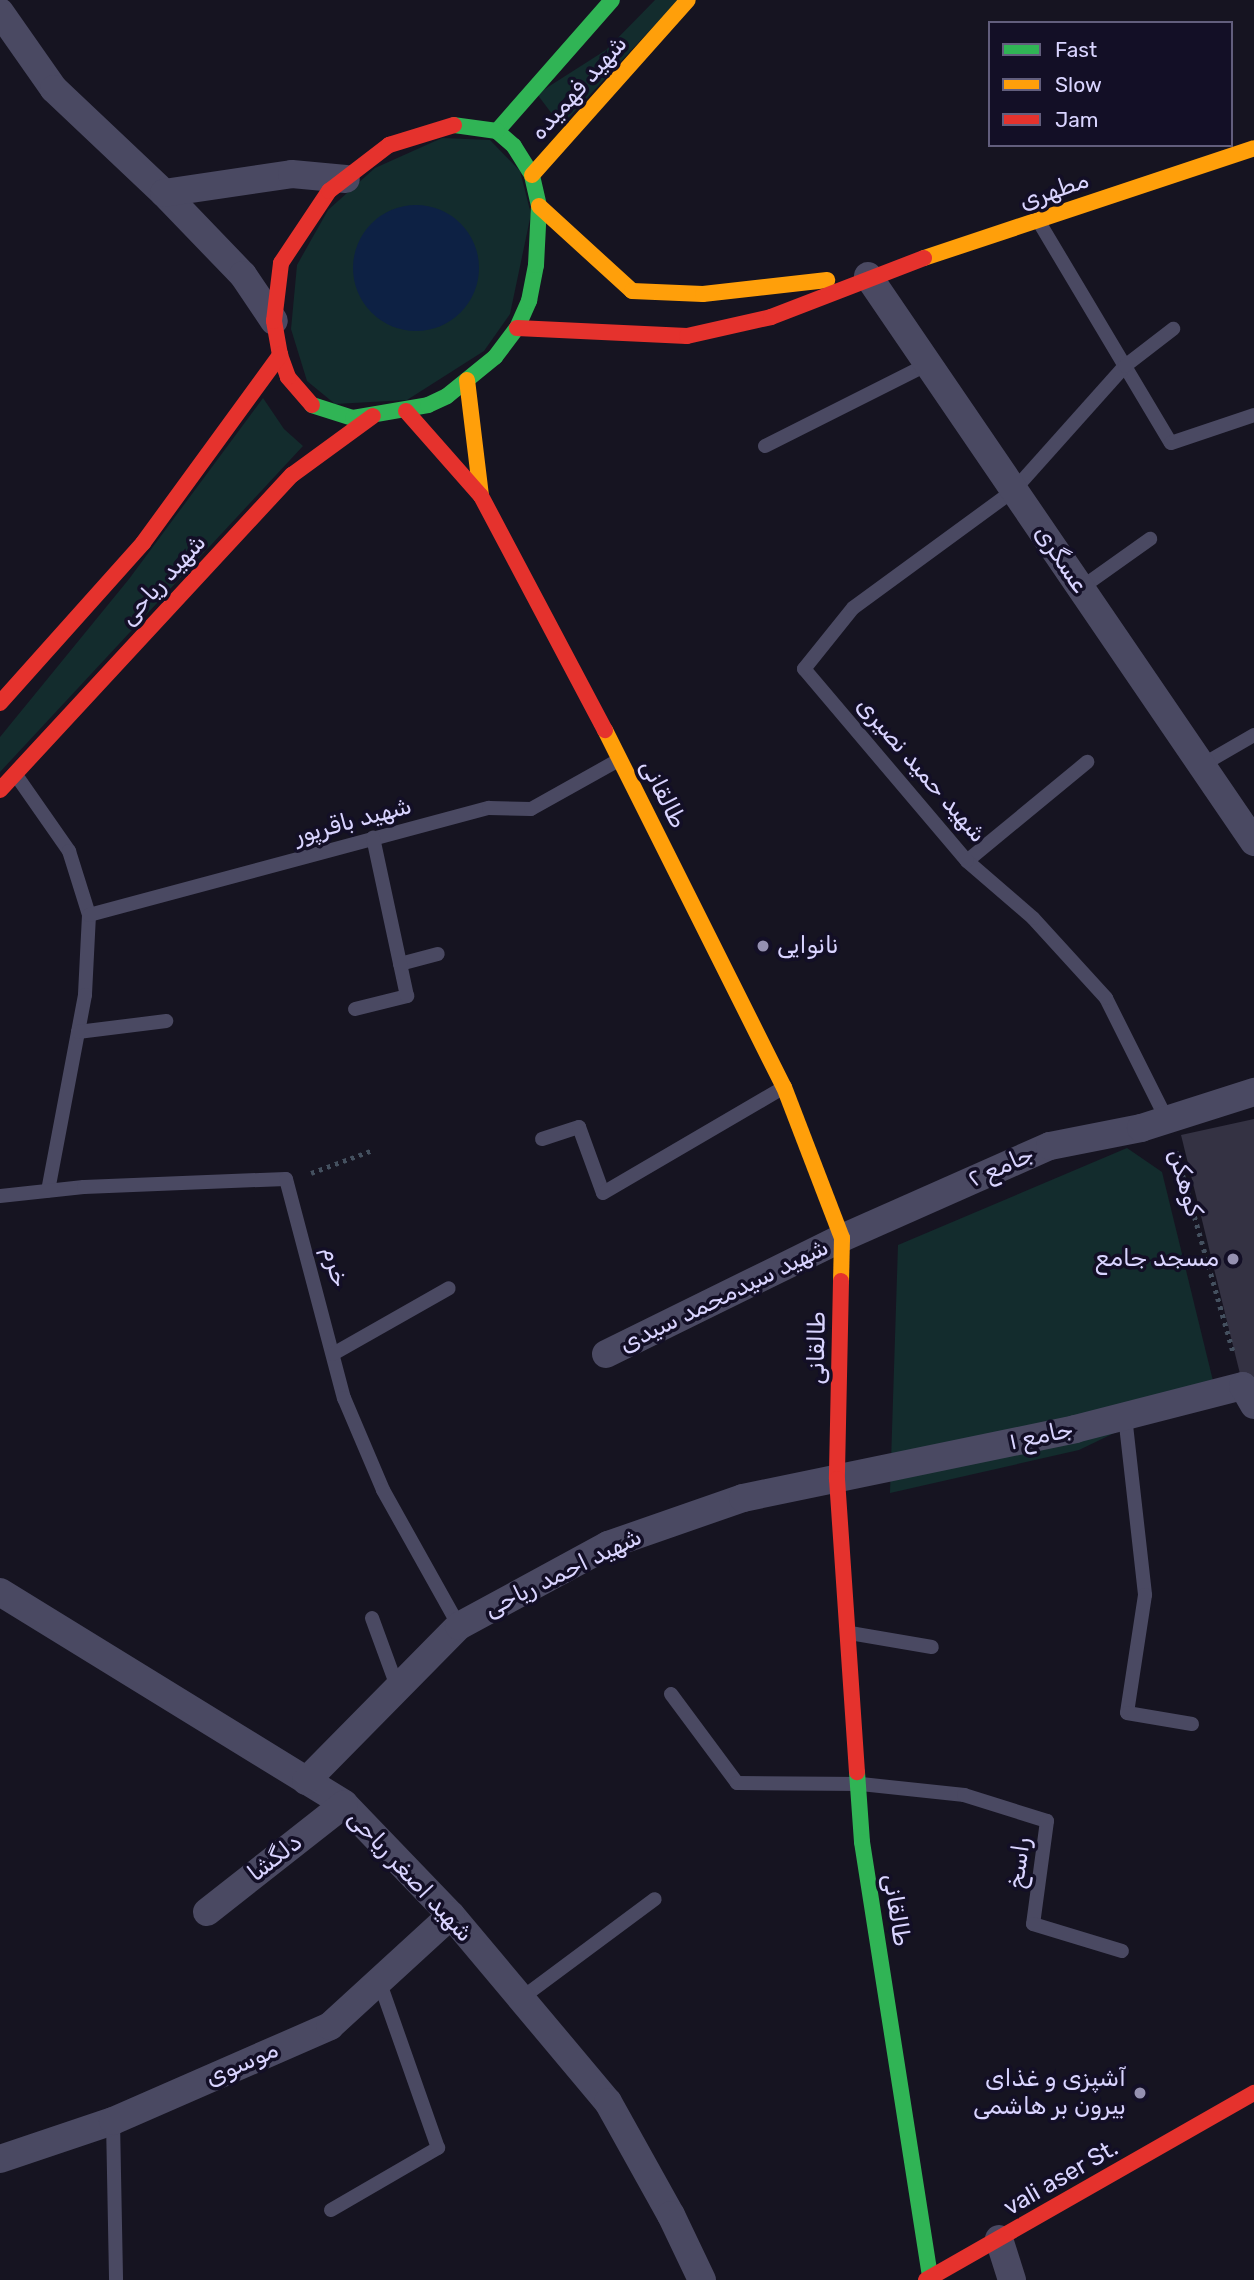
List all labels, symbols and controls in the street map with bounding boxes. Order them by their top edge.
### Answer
legend [988,21,1233,147]
street label: شهید فهمیده [525,30,633,146]
text: Fast [1055,37,1097,62]
text: Slow [1055,72,1102,97]
text: Jam [1055,107,1099,132]
street label: مطهری [1015,166,1093,216]
street label: عسگری [1028,520,1094,598]
street label: شهید ریاحی [114,529,212,631]
street label: شهید حمید نصیری [850,691,992,849]
street label: طالقانی [634,755,692,833]
street label: شهید باقرپور [291,792,415,850]
place label: نانوایی [777,932,838,960]
marker: نانوایی [755,938,771,954]
street label: جامع ۲ [964,1140,1038,1194]
street label: کوهکن [1162,1146,1208,1220]
street label: شهید سیدمحمد سیدی [615,1233,833,1359]
street label: خرم [316,1244,354,1290]
place label: مسجد جامع [1096,1245,1219,1273]
marker: مسجد جامع [1225,1251,1241,1267]
street label: طالقانی [802,1311,832,1385]
street label: جامع ۱ [1006,1415,1076,1457]
street label: شهید احمد ریاحی [479,1522,647,1624]
street label: شهید اصغر ریاحی [341,1804,479,1948]
street label: دلگشا [242,1828,308,1888]
street label: راسخ [1001,1835,1037,1891]
street label: طالقانی [876,1872,916,1948]
street label: موسوی [201,2035,283,2093]
place label: آشپزی و غذای بیرون بر هاشمی [973,2065,1126,2121]
marker: آشپزی و غذای بیرون بر هاشمی [1132,2085,1148,2101]
street label: vali aser St. [998,2134,1124,2222]

